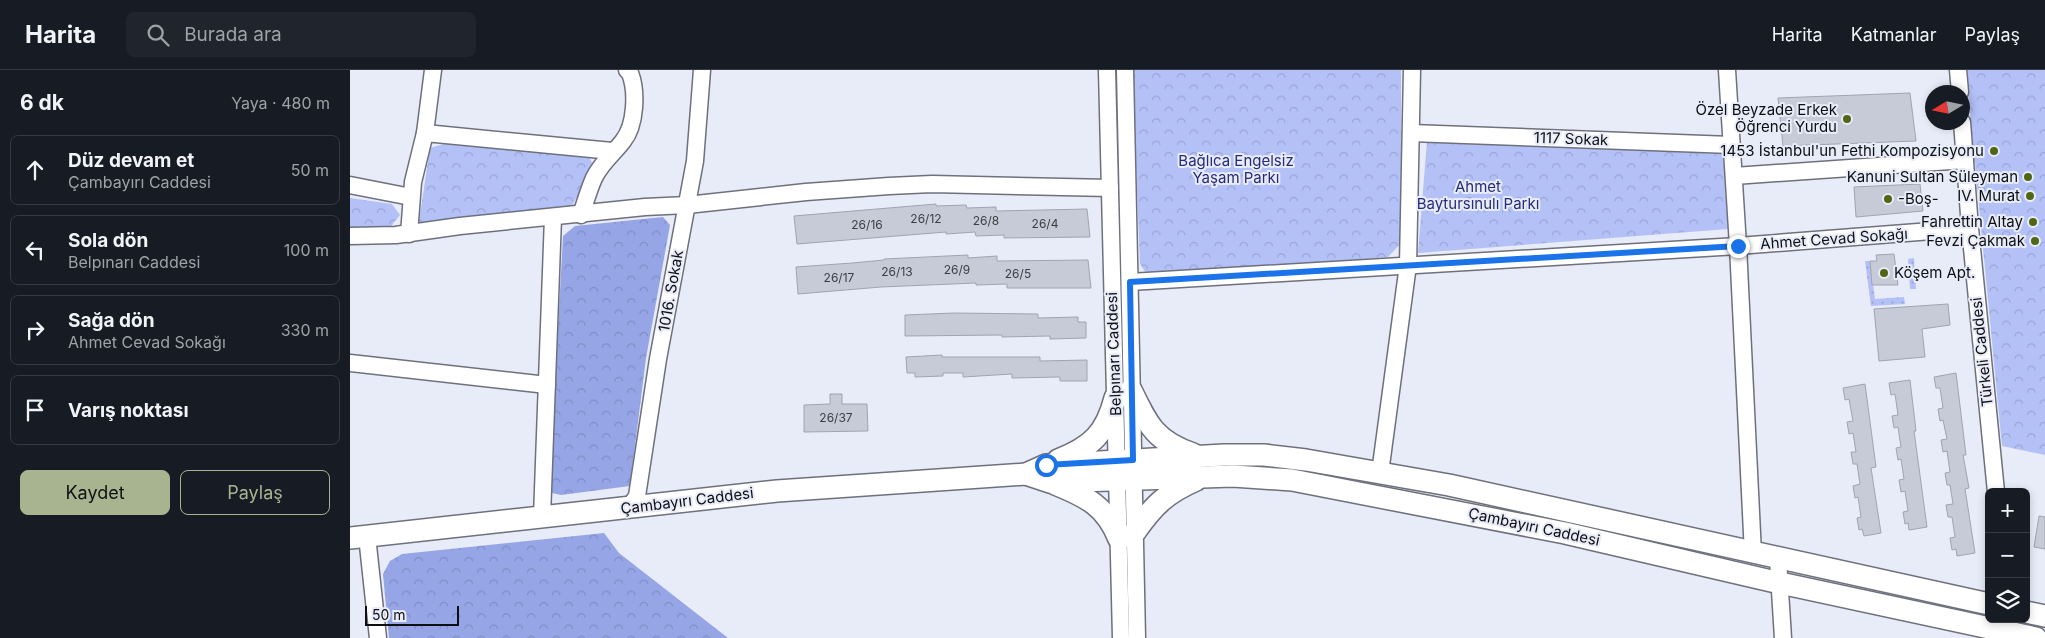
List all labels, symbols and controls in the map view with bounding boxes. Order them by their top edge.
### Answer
search box [126,12,476,57]
text: Harita [25,20,96,49]
icon: search [144,21,172,49]
text: Burada ara [184,23,282,46]
text: Harita [1772,24,1823,45]
text: Katmanlar [1851,24,1936,45]
text: Paylaş [1964,24,2020,45]
north arrow [1925,85,1970,130]
text: 6 dk [20,90,64,115]
text: Yaya · 480 m [231,93,330,113]
place label: Özel Beyzade Erkek Öğrenci Yurdu [1696,100,1838,136]
marker: Özel Beyzade Erkek Öğrenci Yurdu [1841,113,1853,125]
street label: 1117 Sokak [1533,128,1609,149]
place label: 1453 İstanbul'un Fethi Kompozisyonu [1720,141,1984,160]
marker: 1453 İstanbul'un Fethi Kompozisyonu [1988,145,2000,157]
text: Düz devam et [68,149,194,172]
park label: Bağlıca Engelsiz Yaşam Parkı [1178,151,1294,187]
icon: ahead [21,156,49,184]
text: 50 m [291,160,329,180]
place label: Kanuni Sultan Süleyman [1847,167,2018,186]
marker: Kanuni Sultan Süleyman [2022,171,2034,183]
text: Çambayırı Caddesi [68,172,211,192]
park label: Ahmet Baytursınulı Parkı [1417,177,1539,213]
place label: IV. Murat [1957,186,2020,205]
place label: -Boş- [1898,189,1939,208]
marker: IV. Murat [2024,190,2036,202]
marker: -Boş- [1882,193,1894,205]
house number: 26/12 [910,211,942,226]
place label: Fahrettin Altay [1921,212,2024,231]
house number: 26/8 [973,213,999,228]
house number: 26/4 [1032,216,1059,231]
marker: Fahrettin Altay [2027,216,2039,228]
house number: 26/16 [851,217,883,232]
street label: Ahmet Cevad Sokağı [1760,224,1908,253]
text: Sola dön [68,229,148,252]
place label: Fevzi Çakmak [1926,231,2026,250]
route end [1727,235,1750,258]
marker: Fevzi Çakmak [2029,235,2041,247]
icon: left [21,236,49,264]
text: 100 m [284,240,329,260]
street label: 1016. Sokak [654,248,687,333]
text: Belpınarı Caddesi [68,252,200,272]
house number: 26/9 [944,262,970,277]
place label: Köşem Apt. [1894,263,1975,282]
house number: 26/13 [881,264,913,279]
house number: 26/5 [1005,266,1031,281]
marker: Köşem Apt. [1878,267,1890,279]
house number: 26/17 [824,270,855,285]
street label: Belpınarı Caddesi [1102,292,1125,416]
street label: Türkeli Caddesi [1966,296,1997,408]
text: Sağa dön [68,309,154,332]
icon: right [21,316,49,344]
text: 330 m [281,320,329,340]
text: Ahmet Cevad Sokağı [68,332,226,352]
icon: arrive [21,396,49,424]
text: Varış noktası [68,399,189,422]
house number: 26/37 [819,410,853,425]
route start [1035,454,1058,477]
button: Kaydet [20,470,170,515]
button: Paylaş [180,470,330,515]
street label: Çambayırı Caddesi [619,483,755,518]
map controls [1985,488,2030,623]
button: + [1985,488,2030,533]
street label: Çambayırı Caddesi [1467,503,1602,550]
button: − [1985,533,2030,578]
button: layers [1985,578,2030,623]
scale bar [365,603,459,626]
text: 50 m [372,606,406,623]

